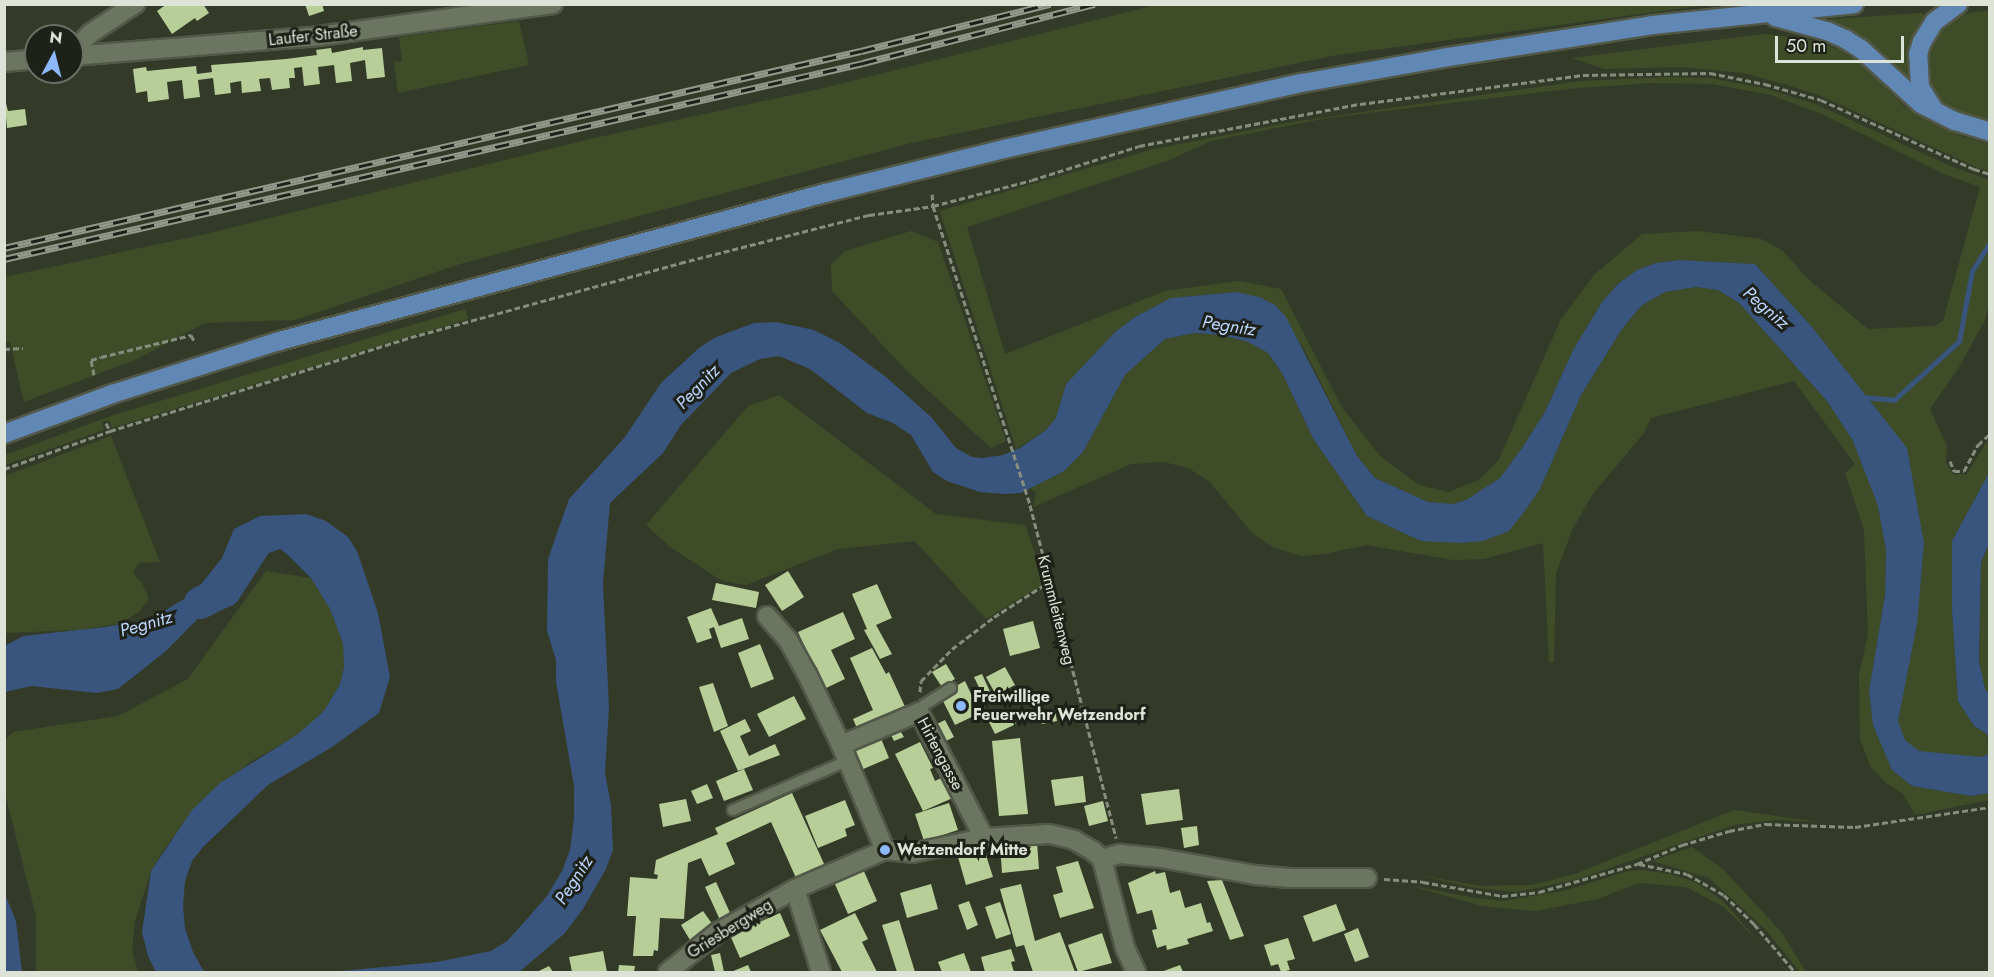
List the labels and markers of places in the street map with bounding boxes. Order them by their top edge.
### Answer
place label: Freiwillige Feuerwehr Wetzendorf [973,687,1145,725]
marker: Freiwillige Feuerwehr Wetzendorf [954,699,968,713]
place label: Wetzendorf Mitte [897,840,1028,860]
marker: Wetzendorf Mitte [878,843,892,857]

